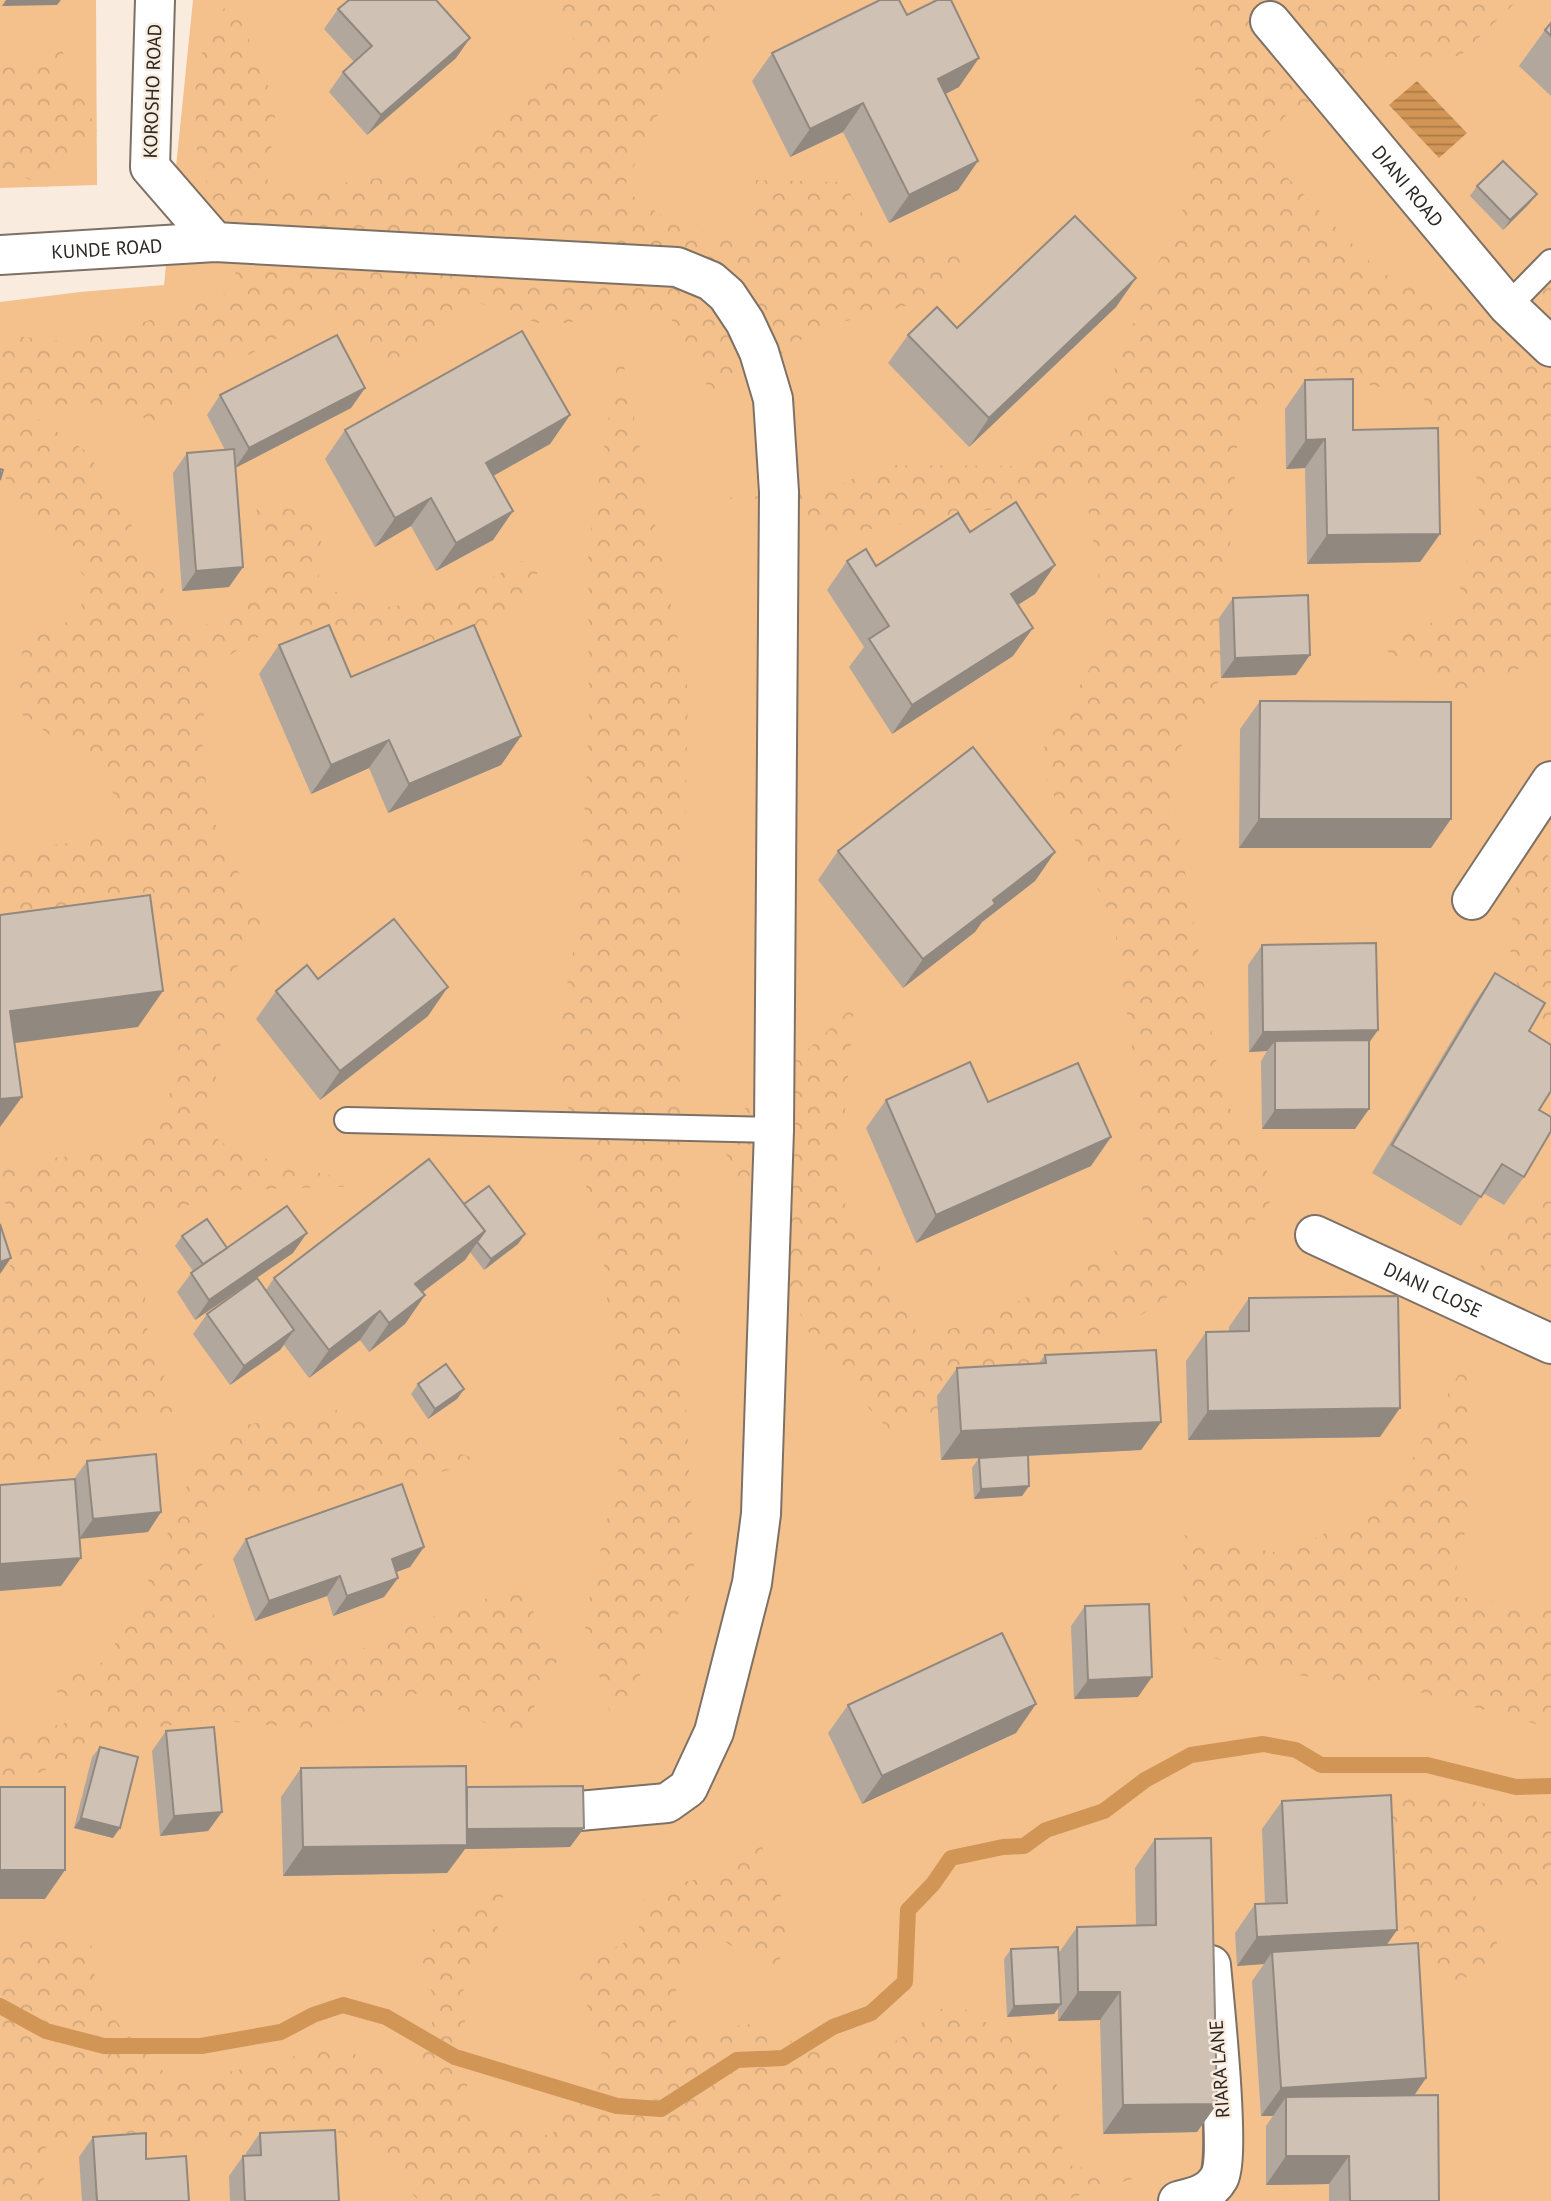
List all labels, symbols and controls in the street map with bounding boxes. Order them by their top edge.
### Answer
street label: KOROSHO ROAD [138,23,166,159]
street label: DIANI ROAD [1367,140,1449,232]
street label: KUNDE ROAD [51,233,163,264]
street label: DIANI CLOSE [1380,1257,1486,1322]
street label: RIARA LANE [1204,2019,1234,2119]

